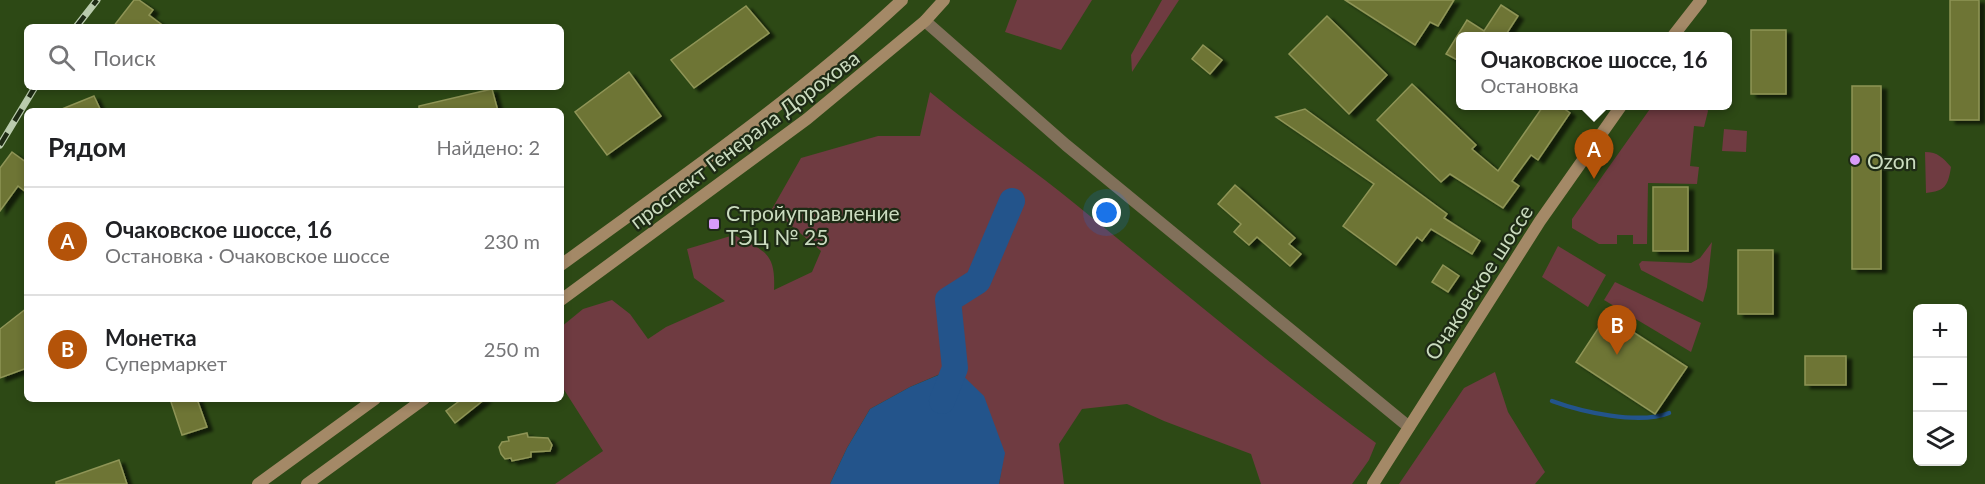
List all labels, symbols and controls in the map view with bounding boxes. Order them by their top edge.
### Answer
search box [24,24,564,90]
popup [1456,32,1732,110]
icon: search [45,41,78,74]
text: Поиск [93,44,156,71]
street label: проспект Генерала Дорохова [624,44,864,234]
text: Очаковское шоссе, 16 [1480,46,1708,73]
text: Остановка [1480,73,1579,97]
pin: A [1574,130,1614,179]
text: Рядом [48,131,126,163]
text: Найдено: 2 [437,135,540,159]
place label: Ozon [1867,148,1917,173]
marker: Ozon [1848,153,1862,167]
your location [1092,198,1121,227]
place label: Стройуправление ТЭЦ № 25 [726,200,900,249]
street label: Очаковское шоссе [1419,200,1537,364]
text: Очаковское шоссе, 16 [105,216,332,243]
marker: Стройуправление ТЭЦ № 25 [707,217,721,231]
text: A [61,229,74,253]
text: 230 m [484,229,540,253]
text: Остановка · Очаковское шоссе [105,243,390,267]
map controls [1913,304,1967,466]
button: + [1913,304,1967,358]
pin: B [1598,306,1636,355]
text: Монетка [105,324,197,351]
text: B [61,337,74,361]
text: 250 m [484,337,540,361]
text: Супермаркет [105,351,227,375]
button: − [1913,358,1967,412]
button: layers [1913,412,1967,466]

